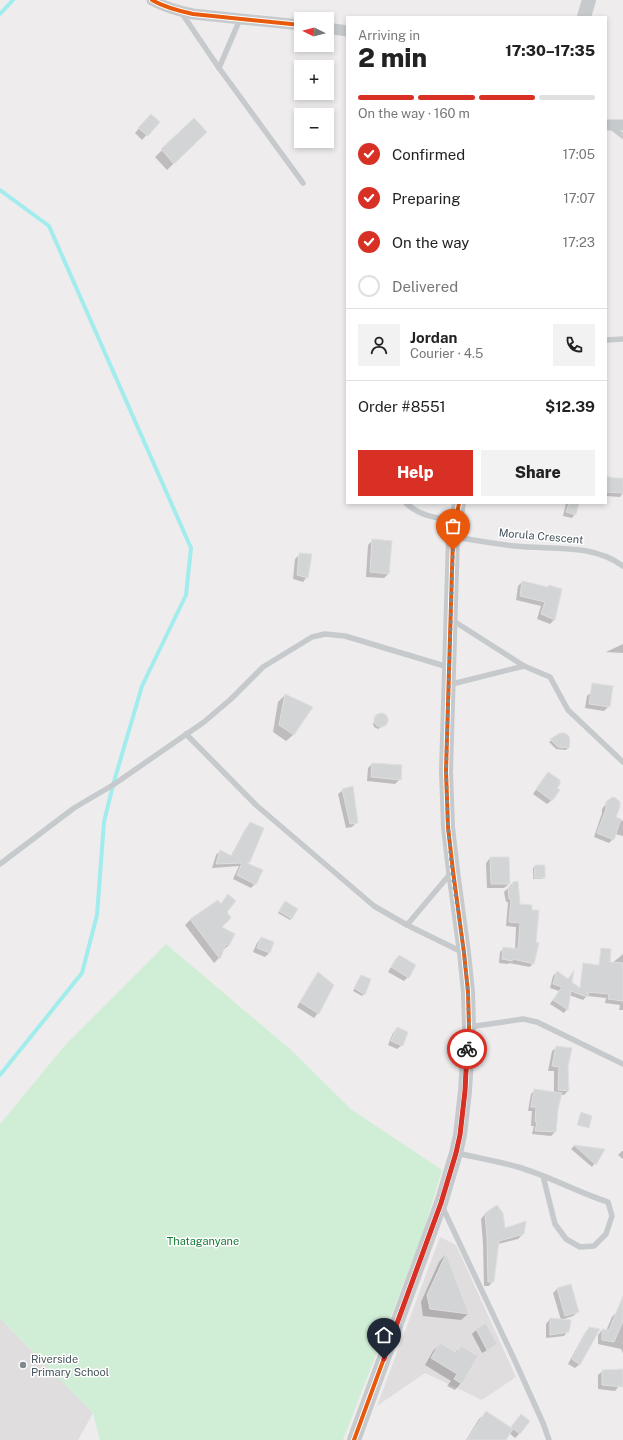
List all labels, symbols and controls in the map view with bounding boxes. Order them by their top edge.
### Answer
north arrow [294,12,334,52]
map controls [294,12,334,148]
text: Arriving in [358,28,420,43]
text: 2 min [358,42,427,73]
text: 17:30–17:35 [505,42,595,59]
button: + [294,60,334,100]
text: On the way · 160 m [358,106,470,121]
button: − [294,108,334,148]
icon: check [358,143,380,165]
text: Confirmed [392,146,465,163]
text: 17:05 [563,147,595,162]
icon: check [358,187,380,209]
text: Preparing [392,190,461,207]
text: 17:07 [563,191,595,206]
icon: check [358,231,380,253]
text: On the way [392,234,469,251]
text: 17:23 [563,235,595,250]
text: Delivered [392,278,458,295]
button: person [358,324,400,366]
button: phone [553,324,595,366]
text: Jordan [410,329,457,346]
text: Courier · 4.5 [410,346,483,361]
text: Order #8551 [358,398,446,415]
text: $12.39 [545,398,595,415]
button: Help [358,450,473,496]
button: Share [481,450,595,496]
pin [436,509,470,550]
icon: bag [442,515,464,537]
street label: Morula Crescent [498,526,584,546]
courier [447,1029,487,1069]
icon: bike [456,1038,478,1060]
park label: Thataganyane [167,1235,239,1247]
pin [367,1318,401,1359]
icon: home [373,1324,395,1346]
place label: Riverside Primary School [31,1353,109,1378]
marker: Riverside Primary School [18,1360,28,1370]

